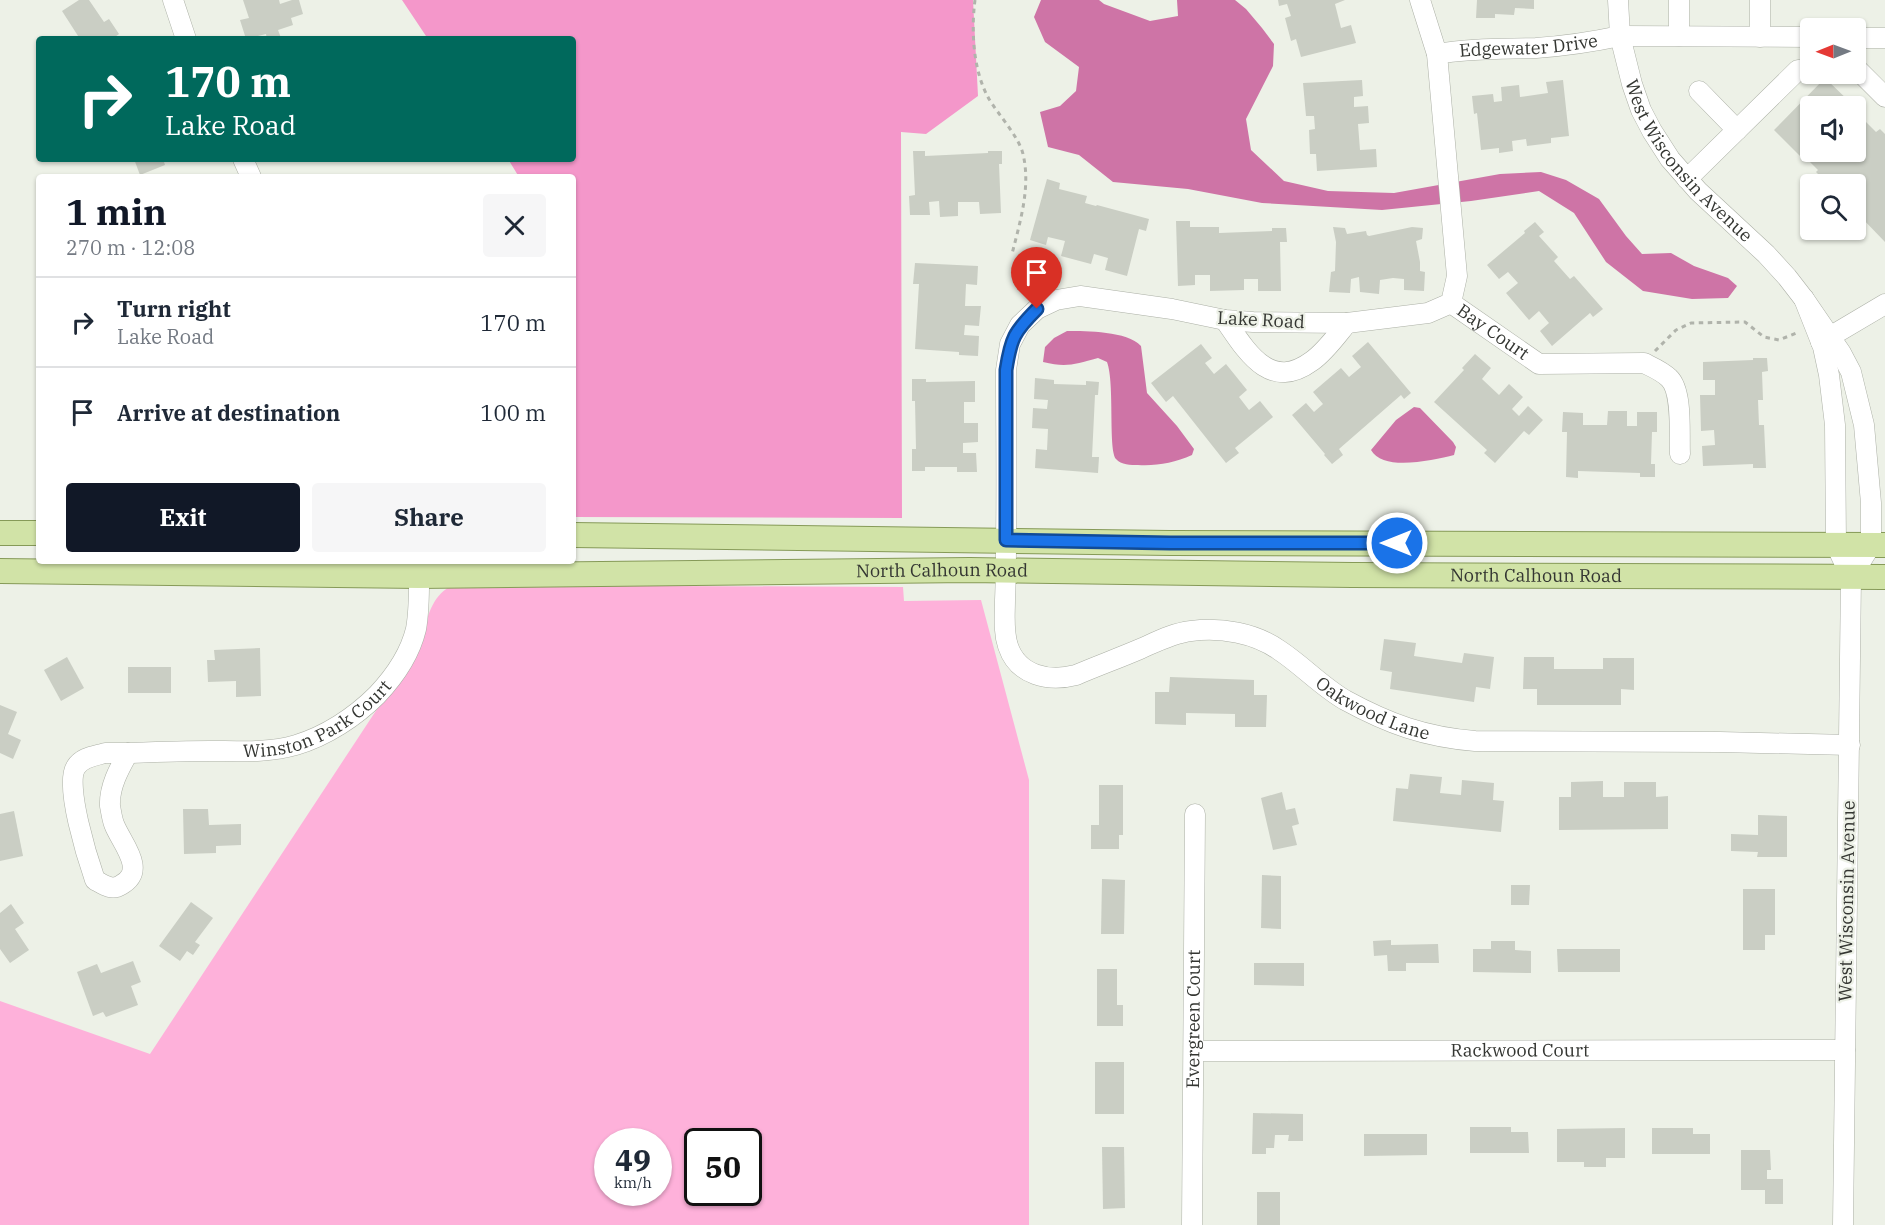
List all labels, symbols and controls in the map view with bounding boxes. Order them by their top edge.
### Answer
north arrow [1800,18,1866,84]
map controls [1800,18,1866,240]
street label: Edgewater Drive [1458,29,1599,62]
text: 170 m [165,54,291,109]
icon: right [66,60,144,138]
street label: West Wisconsin Avenue [1620,76,1758,247]
button: sound [1800,96,1866,162]
text: Lake Road [165,107,296,142]
button: search [1800,174,1866,240]
text: 1 min [66,188,167,235]
button: close [483,194,546,257]
text: 270 m · 12:08 [66,234,195,261]
pin [1011,247,1062,309]
icon: arrive [1020,256,1053,289]
text: Turn right [117,294,231,323]
street label: Bay Court [1453,299,1534,365]
icon: right [66,306,99,339]
street label: Lake Road [1217,306,1305,333]
text: 170 m [480,308,546,337]
text: Lake Road [117,323,214,350]
icon: arrive [66,396,99,429]
text: Arrive at destination [117,398,340,427]
text: 100 m [480,398,546,427]
button: Exit [66,483,300,552]
button: Share [312,483,546,552]
position arrow [1365,511,1429,575]
street label: North Calhoun Road [856,558,1028,582]
street label: North Calhoun Road [1450,563,1622,587]
street label: Oakwood Lane [1311,671,1432,745]
street label: Winston Park Court [243,675,396,762]
street label: West Wisconsin Avenue [1833,800,1860,1002]
street label: Evergreen Court [1181,950,1205,1088]
street label: Rackwood Court [1451,1038,1589,1062]
speed limit sign: 50 [684,1128,762,1206]
text: 49 [615,1140,651,1179]
text: km/h [614,1173,652,1192]

